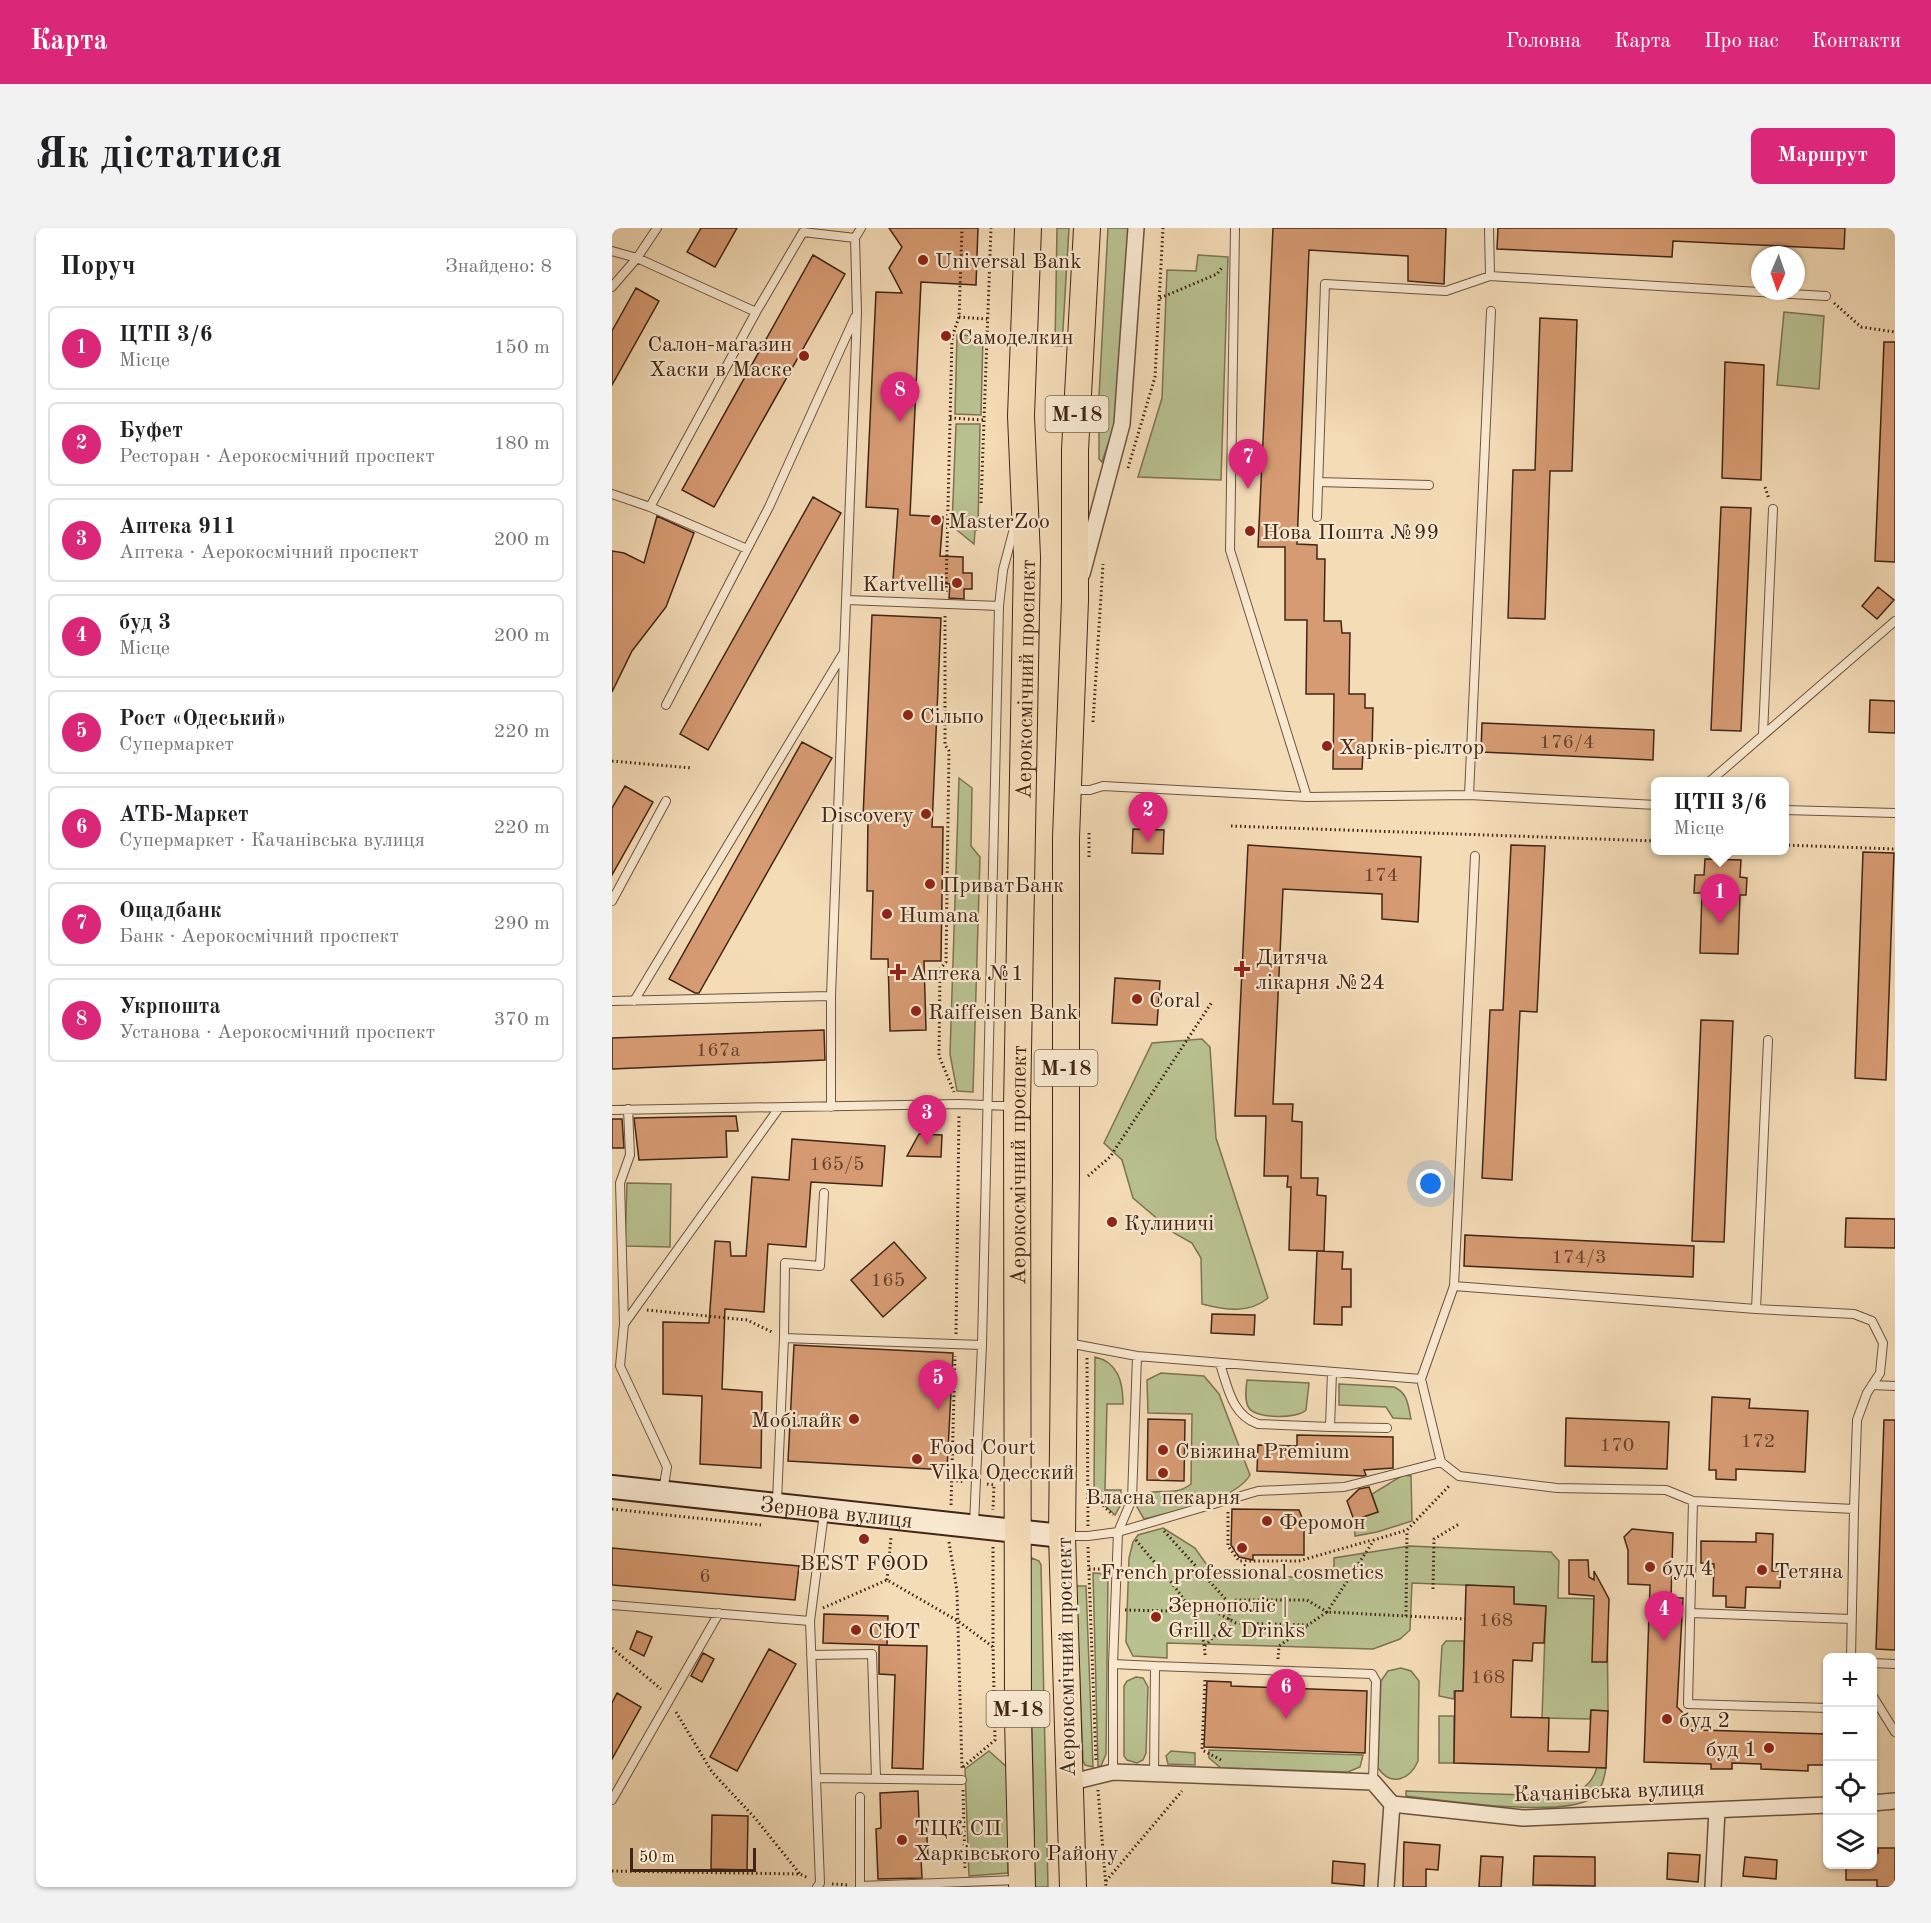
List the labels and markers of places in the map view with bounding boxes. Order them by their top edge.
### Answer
place label: Universal Bank [935,251,1082,273]
marker: Universal Bank [916,253,930,267]
place label: Самоделкин [958,327,1074,349]
marker: Самоделкин [939,329,953,343]
place label: Салон-магазин Хаски в Маске [647,334,792,381]
marker: Салон-магазин Хаски в Маске [797,349,811,363]
pin: 8 [880,372,920,422]
pin: 7 [1228,440,1268,489]
place label: MasterZoo [948,511,1050,533]
marker: MasterZoo [929,513,943,527]
place label: Нова Пошта №99 [1262,522,1439,544]
marker: Нова Пошта №99 [1243,524,1257,538]
place label: Kartvelli [862,574,945,596]
marker: Kartvelli [950,576,964,590]
place label: Сільпо [920,706,984,728]
marker: Сільпо [901,708,915,722]
place label: Харків-рієлтор [1339,737,1484,759]
marker: Харків-рієлтор [1320,739,1334,753]
pin: 2 [1128,792,1168,842]
place label: Discovery [820,805,914,827]
marker: Discovery [919,807,933,821]
pin: 1 [1700,874,1740,924]
place label: ПриватБанк [942,875,1064,897]
marker: ПриватБанк [923,877,937,891]
place label: Humana [899,905,979,927]
marker: Humana [880,907,894,921]
place label: Дитяча лікарня №24 [1256,947,1385,994]
marker: Дитяча лікарня №24 [1233,960,1251,978]
place label: Аптека №1 [910,963,1024,985]
marker: Аптека №1 [891,965,905,979]
place label: Coral [1149,990,1201,1012]
marker: Coral [1130,992,1144,1006]
place label: Raiffeisen Bank [928,1002,1078,1024]
marker: Raiffeisen Bank [909,1004,923,1018]
pin: 3 [908,1096,946,1145]
place label: Кулиничі [1124,1213,1214,1235]
marker: Кулиничі [1105,1215,1119,1229]
pin: 5 [918,1360,958,1410]
place label: Мобілайк [751,1410,842,1432]
marker: Мобілайк [847,1412,861,1426]
place label: Food Court Vilka Одесский [929,1437,1074,1484]
place label: Свіжина Premium [1175,1441,1350,1463]
marker: Свіжина Premium [1156,1443,1170,1457]
marker: Food Court Vilka Одесский [910,1452,924,1466]
marker: Власна пекарня [1156,1466,1170,1480]
place label: Власна пекарня [1086,1487,1240,1509]
place label: Феромон [1279,1512,1366,1534]
marker: Феромон [1260,1514,1274,1528]
marker: BEST FOOD [857,1532,871,1546]
marker: French professional cosmetics [1235,1541,1249,1555]
place label: BEST FOOD [800,1553,928,1575]
place label: буд 4 [1662,1558,1713,1580]
marker: буд 4 [1643,1560,1657,1574]
place label: Тетяна [1774,1561,1843,1583]
place label: French professional cosmetics [1100,1562,1384,1584]
marker: Тетяна [1755,1563,1769,1577]
pin: 4 [1644,1592,1684,1641]
place label: Зернополіс | Grill & Drinks [1168,1595,1305,1642]
marker: Зернополіс | Grill & Drinks [1149,1610,1163,1624]
place label: СЮТ [868,1621,921,1643]
marker: СЮТ [849,1623,863,1637]
pin: 6 [1266,1670,1306,1719]
place label: буд 2 [1679,1710,1730,1732]
marker: буд 2 [1660,1712,1674,1726]
place label: буд 1 [1706,1739,1757,1761]
marker: буд 1 [1762,1741,1776,1755]
place label: ТЦК СП Харківського Району [914,1818,1119,1865]
marker: ТЦК СП Харківського Району [895,1833,909,1847]

